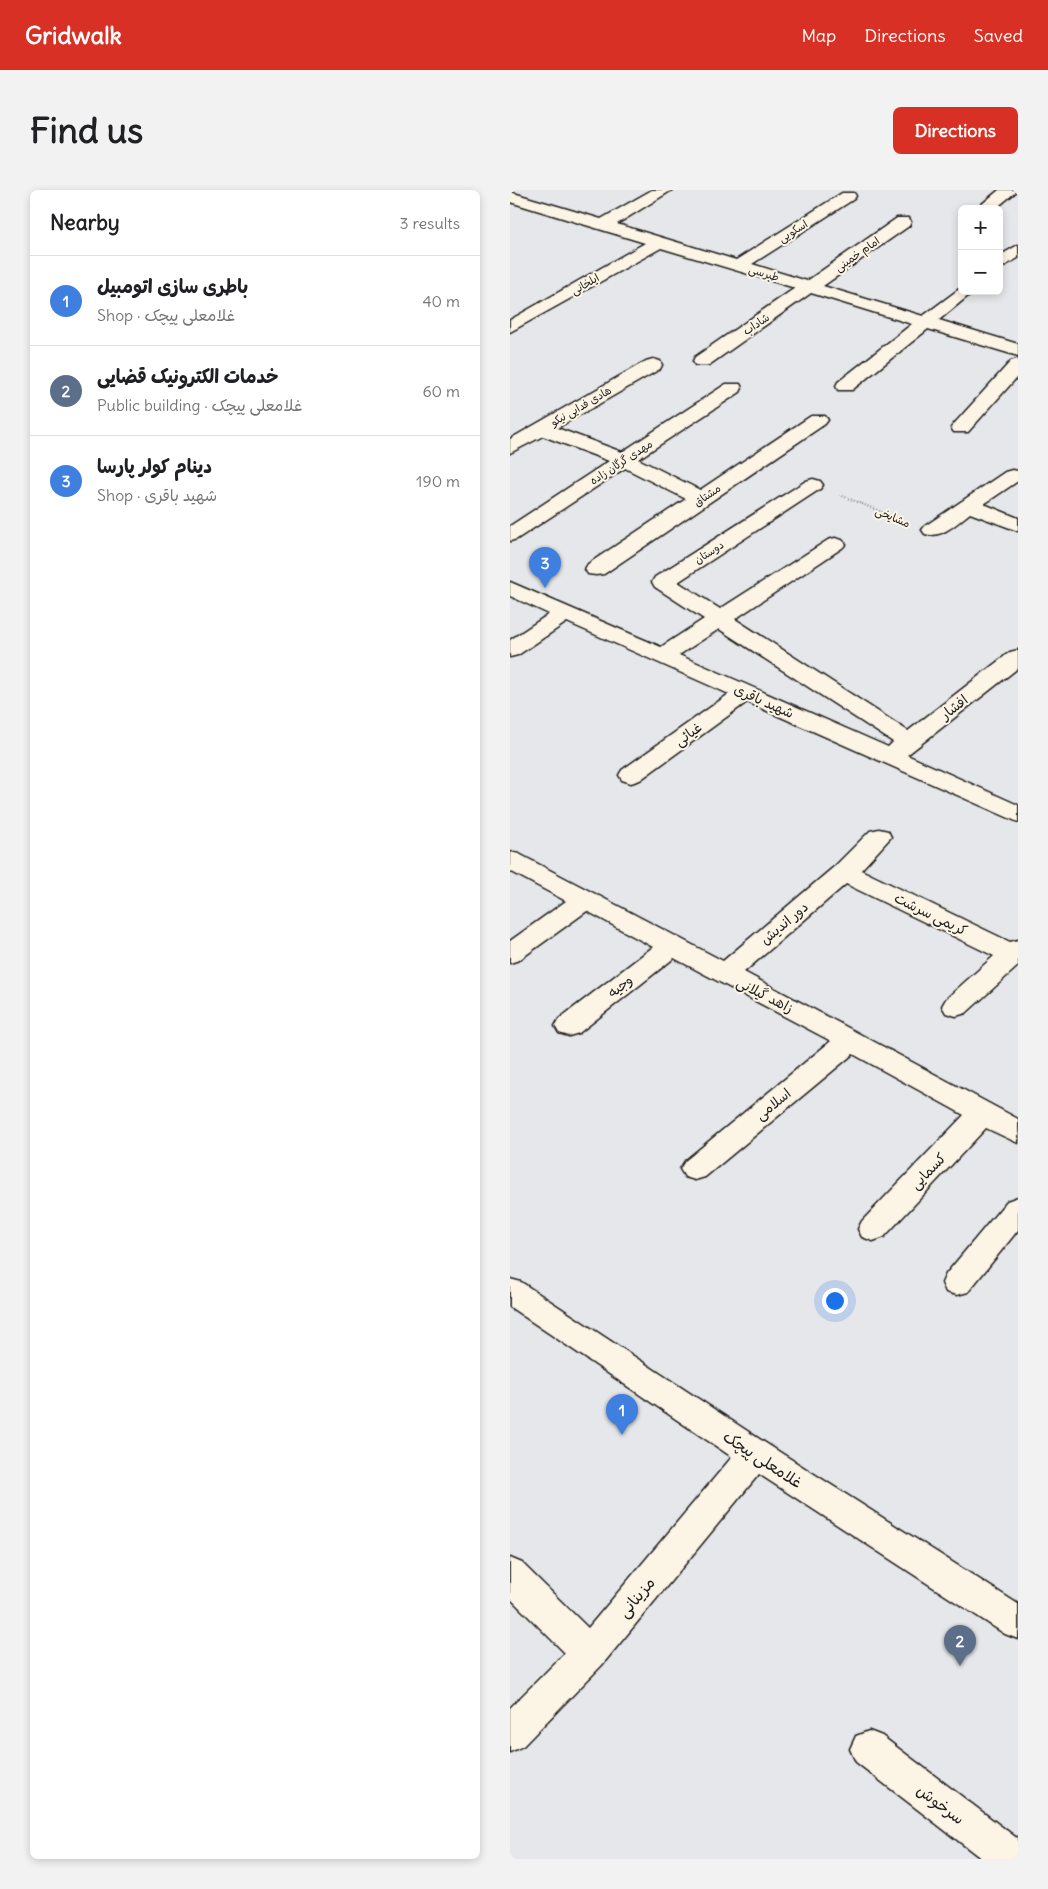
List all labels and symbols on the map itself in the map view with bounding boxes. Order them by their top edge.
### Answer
street label: اسکویی [776,217,811,246]
street label: امام خمینی [832,234,883,276]
street label: طبرسی [747,262,781,285]
street label: ایلخانی [568,270,602,299]
street label: شاداب [740,310,773,339]
street label: هادی فدایی نیکو [547,383,614,430]
street label: مهدی گرگان زاده [587,436,655,488]
street label: مشتاق [691,481,723,509]
street label: مشایخی [873,503,913,532]
street label: دوستان [692,537,726,567]
pin: 3 [529,547,561,588]
street label: شهید باقری [731,680,797,722]
street label: افشار [936,691,971,724]
street label: غیائی [671,718,705,750]
street label: کریمی سرشت [891,889,971,939]
street label: دور اندیش [756,898,812,948]
street label: وجیه [604,971,636,1001]
street label: زاهد گیلانی [734,973,796,1017]
street label: اسلامی [751,1084,795,1124]
street label: کسمایی [906,1149,950,1193]
your location [822,1288,848,1314]
pin: 1 [606,1394,638,1435]
street label: غلامعلی پیچک [719,1426,806,1493]
street label: مزینانی [613,1573,659,1622]
pin: 2 [944,1625,976,1666]
street label: سرخوش [913,1780,969,1829]

